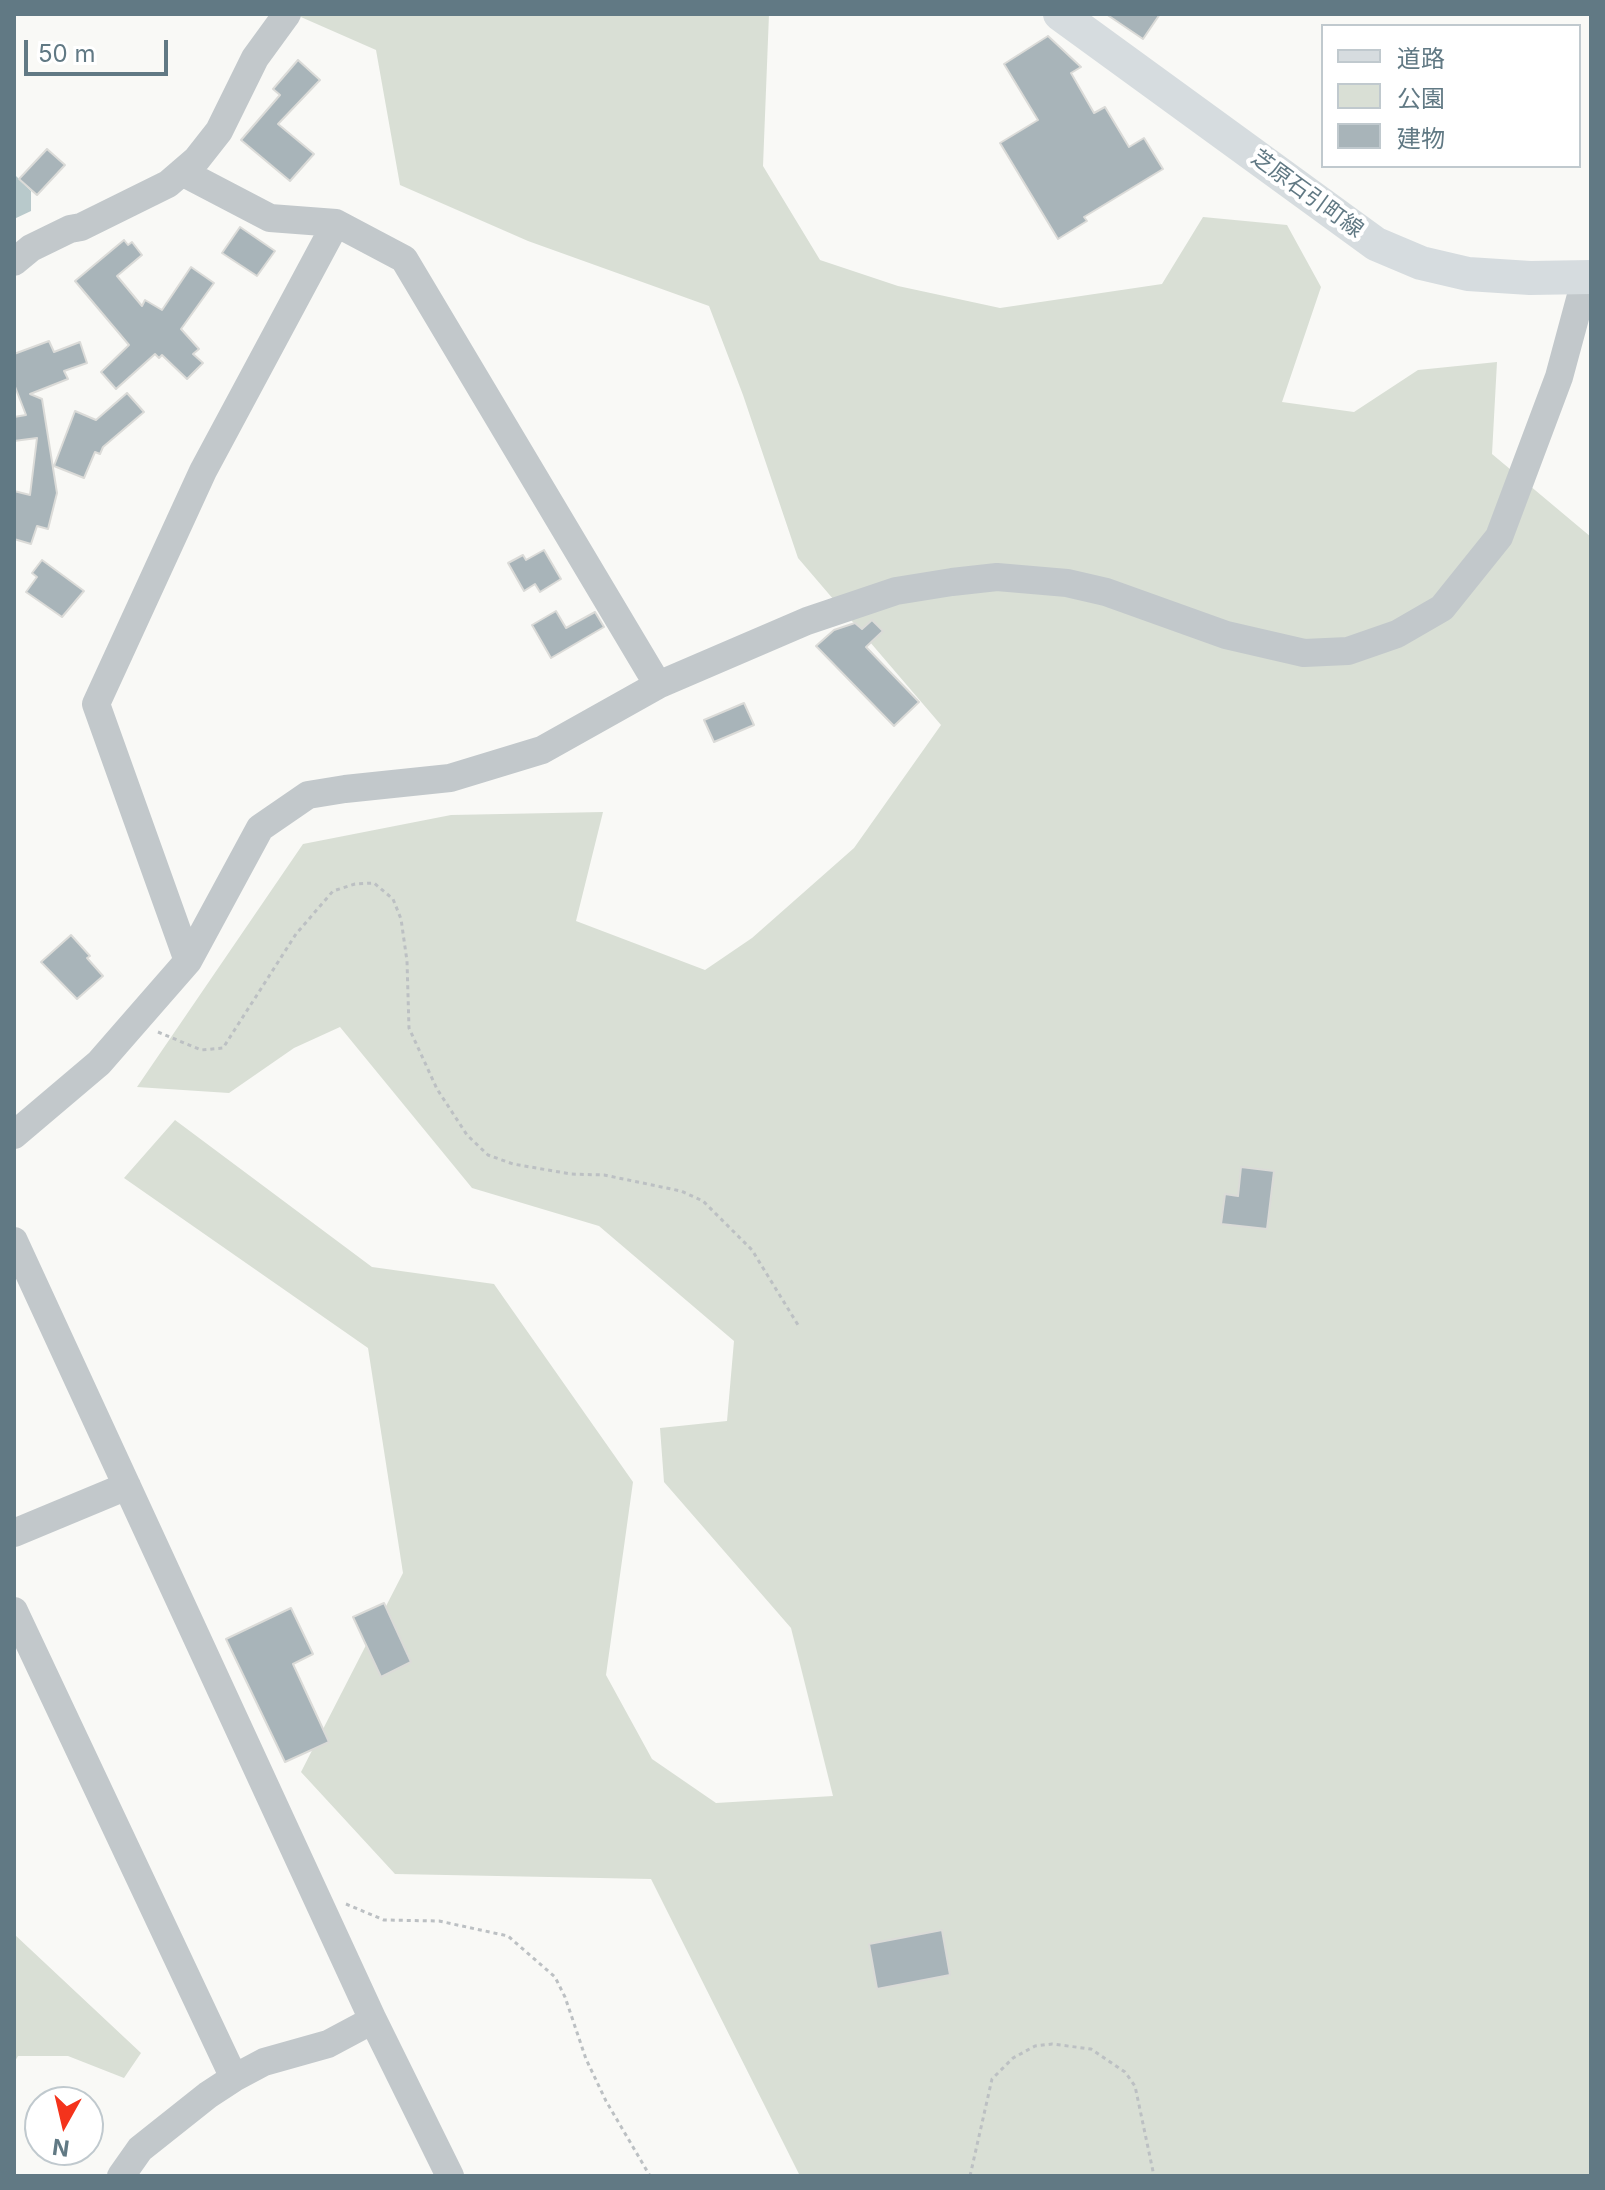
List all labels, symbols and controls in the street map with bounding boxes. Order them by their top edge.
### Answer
scale bar [28,24,172,74]
legend [1321,24,1581,168]
text: 50 m [38,39,96,68]
text: 道路 [1397,44,1445,73]
text: 公園 [1397,84,1445,113]
text: 建物 [1397,124,1445,153]
street label: 芝原石引町線 [1246,145,1368,243]
north arrow [24,2086,104,2166]
text: N [51,2134,71,2162]

